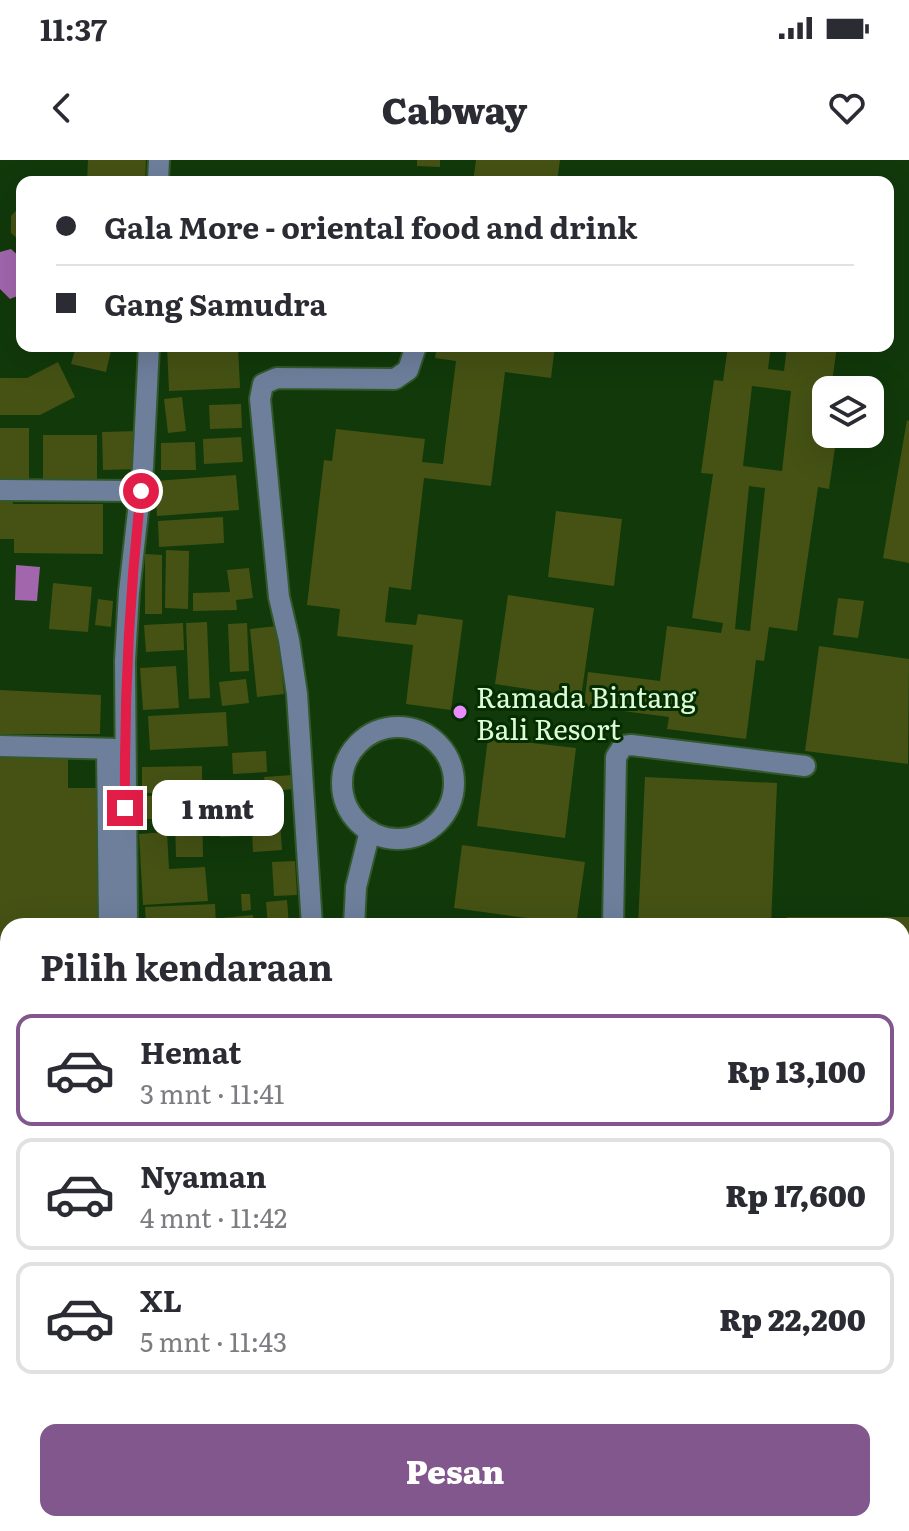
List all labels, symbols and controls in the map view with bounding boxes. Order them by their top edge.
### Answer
text: 11:37 [40,6,107,50]
text: Cabway [382,82,527,135]
icon: back [40,86,84,130]
icon: heart [825,86,869,130]
text: Gala More - oriental food and drink [104,204,638,248]
text: Gang Samudra [104,281,327,325]
map controls [812,376,884,448]
button: layers [812,376,884,448]
route start [123,473,159,509]
place label: Ramada Bintang Bali Resort [476,675,696,749]
marker: Ramada Bintang Bali Resort [451,703,469,721]
callout: 1 mnt [153,780,285,836]
text: 1 mnt [182,788,254,827]
route end [107,790,143,826]
text: Pilih kendaraan [40,939,333,992]
text: Hemat [140,1029,241,1073]
icon: car [44,1034,116,1106]
text: Rp 13,100 [727,1048,866,1092]
text: 3 mnt · 11:41 [140,1073,284,1112]
text: Nyaman [140,1153,267,1197]
icon: car [44,1158,116,1230]
text: Rp 17,600 [725,1172,866,1216]
text: 4 mnt · 11:42 [140,1197,287,1236]
text: XL [140,1277,182,1321]
icon: car [44,1282,116,1354]
text: Rp 22,200 [719,1296,866,1340]
text: 5 mnt · 11:43 [140,1321,287,1360]
button: Pesan [40,1424,870,1516]

